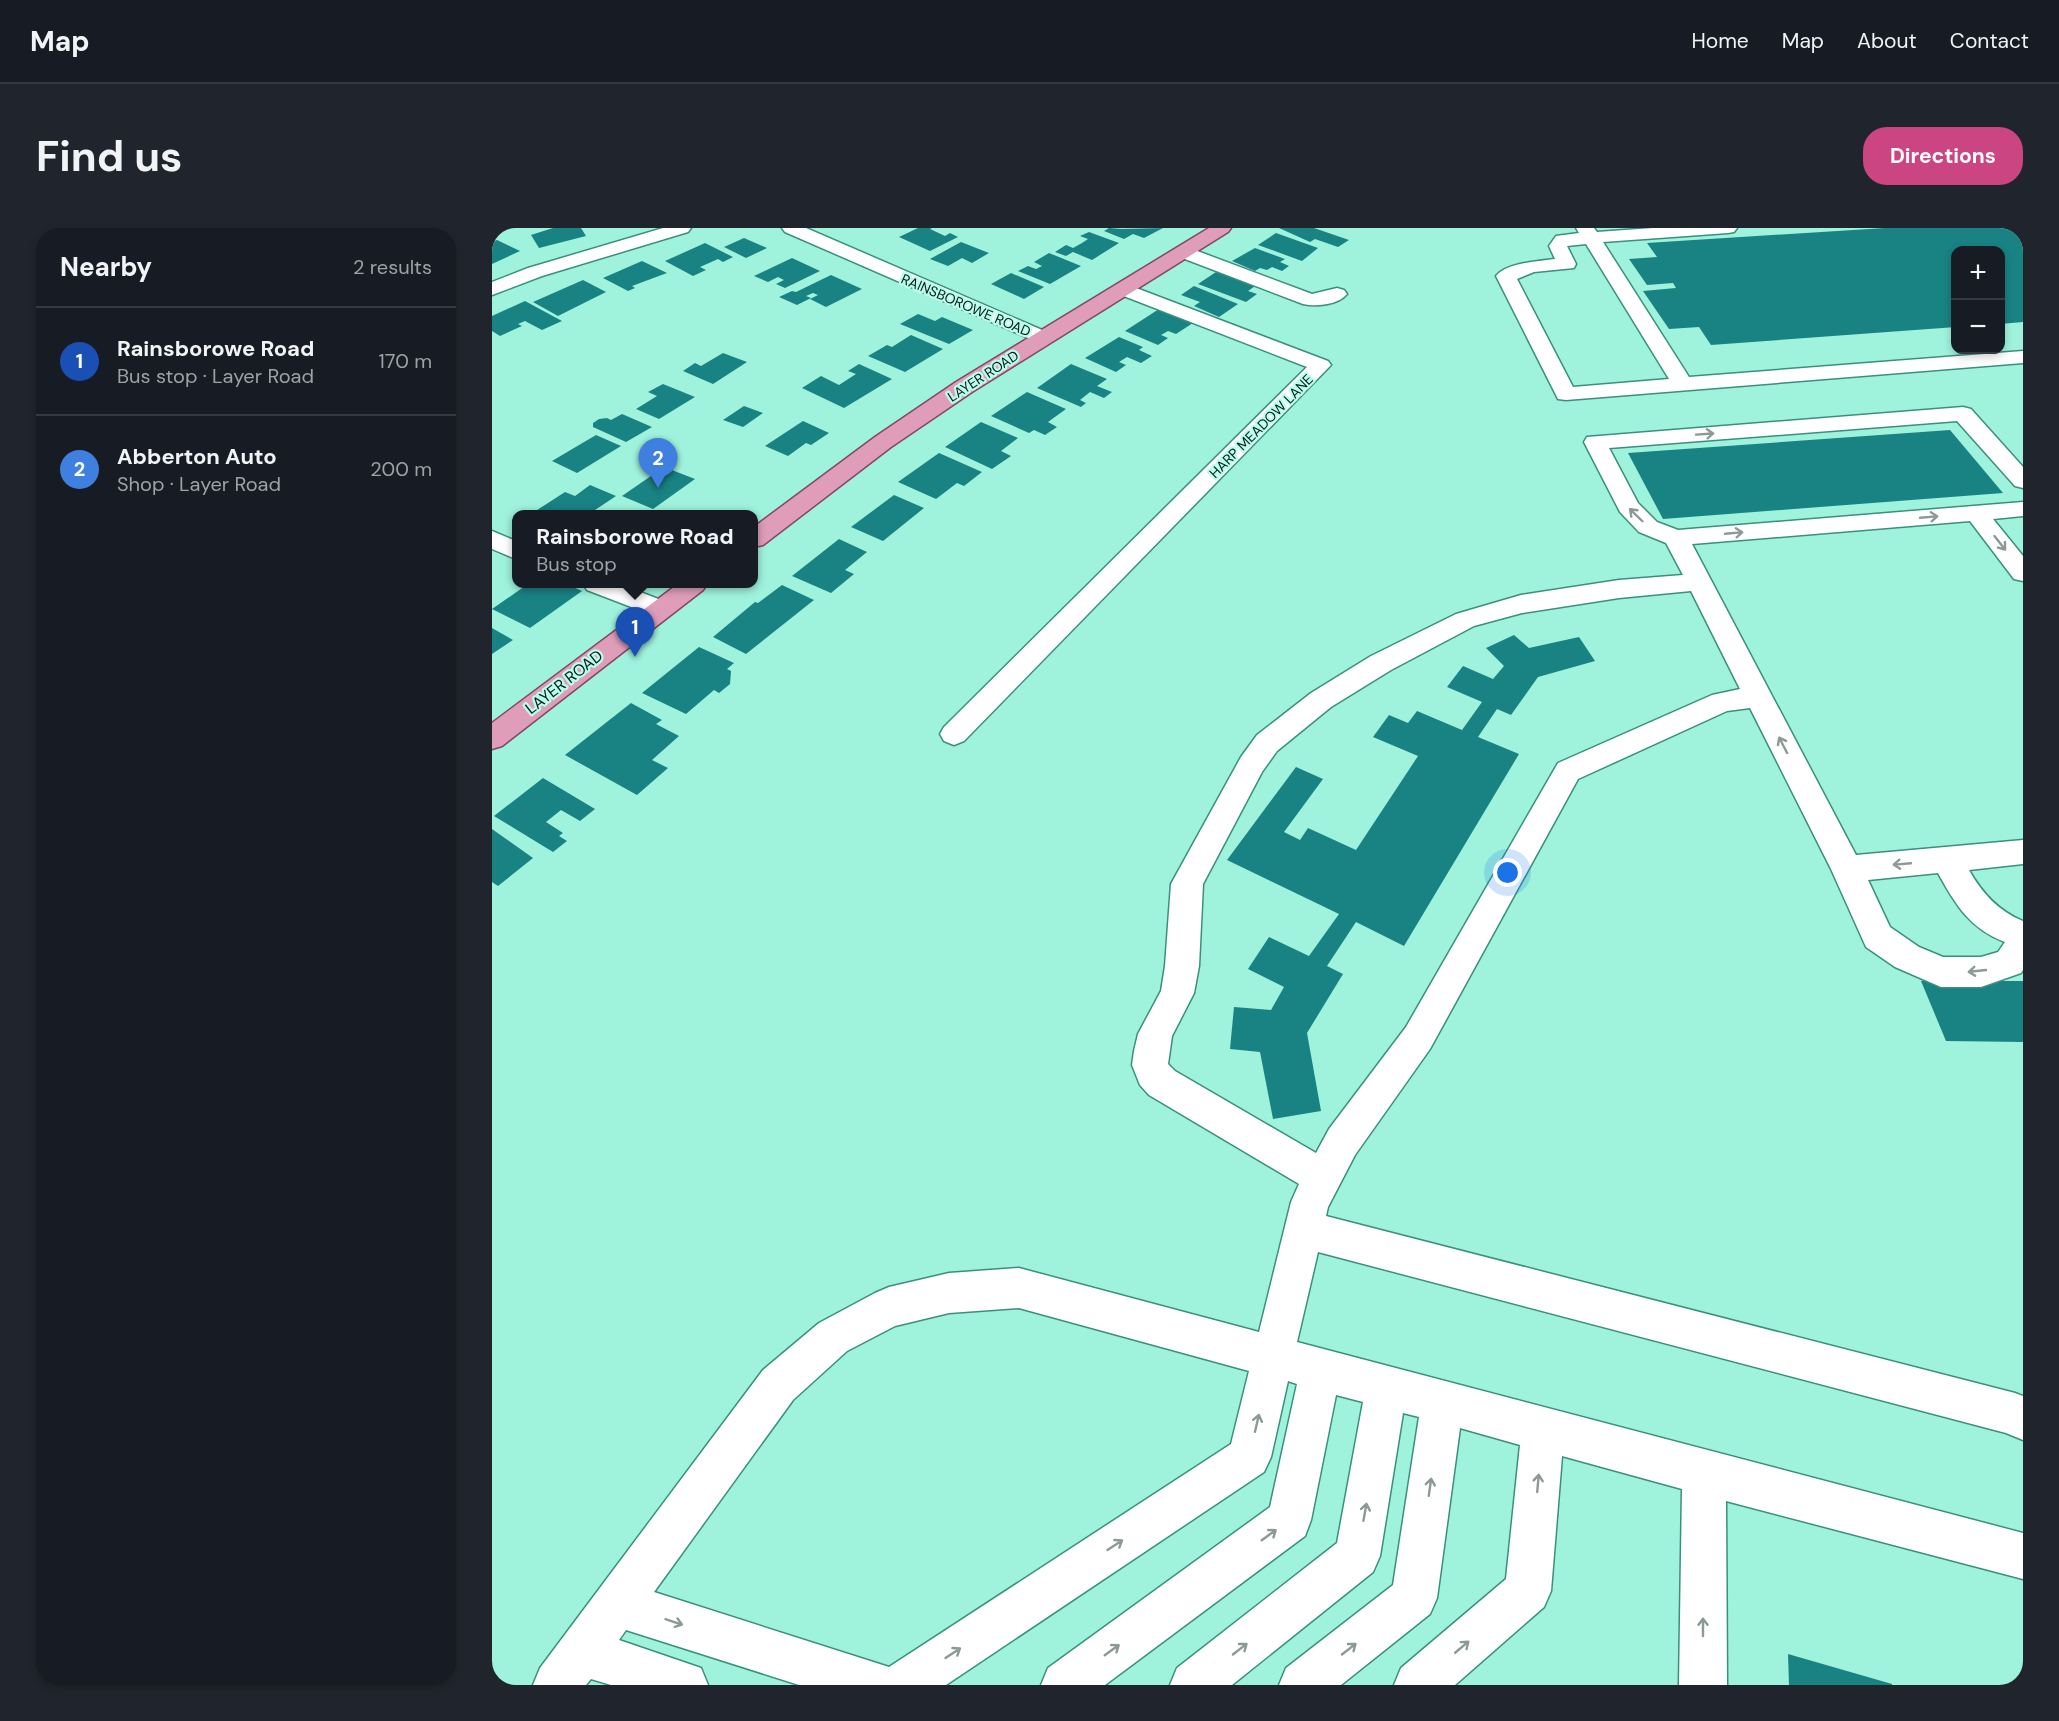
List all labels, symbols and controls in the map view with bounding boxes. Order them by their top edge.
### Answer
text: Map [30,23,90,60]
text: Home [1691,27,1749,55]
text: Map [1782,27,1824,55]
text: About [1857,27,1917,55]
text: Contact [1950,27,2029,55]
button: Directions [1863,127,2023,185]
text: Find us [36,129,182,184]
map controls [1951,246,2005,354]
button: + [1951,246,2005,300]
text: Nearby [60,250,152,284]
text: 2 results [353,254,432,280]
street label: RAINSBOROWE ROAD [898,269,1034,341]
button: − [1951,300,2005,354]
text: Rainsborowe Road [117,334,314,363]
street label: LAYER ROAD [944,346,1022,406]
text: 1 [76,348,83,374]
text: 170 m [379,348,432,374]
text: Bus stop · Layer Road [117,363,314,389]
street label: HARP MEADOW LANE [1205,370,1317,482]
one-way arrow [1694,428,1714,439]
pin: 2 [638,438,678,488]
text: Abberton Auto [117,442,277,471]
text: 2 [74,456,85,482]
text: 200 m [370,456,432,482]
text: Shop · Layer Road [117,471,281,497]
one-way arrow [1629,508,1644,523]
popup [512,510,758,588]
one-way arrow [1918,511,1938,522]
text: Rainsborowe Road [536,522,734,551]
one-way arrow [1724,528,1744,539]
one-way arrow [1993,535,2006,551]
text: Bus stop [536,551,617,577]
pin: 1 [616,608,654,657]
street label: LAYER ROAD [521,645,607,719]
one-way arrow [1776,736,1788,754]
your location [1493,858,1522,887]
one-way arrow [1893,859,1913,870]
one-way arrow [1968,966,1987,977]
one-way arrow [1252,1414,1263,1434]
one-way arrow [1533,1473,1544,1493]
one-way arrow [1425,1477,1436,1497]
one-way arrow [1360,1502,1371,1522]
one-way arrow [1261,1529,1277,1541]
one-way arrow [1107,1539,1124,1552]
one-way arrow [664,1617,683,1628]
one-way arrow [1697,1617,1709,1637]
one-way arrow [1454,1640,1469,1654]
one-way arrow [1232,1642,1248,1655]
one-way arrow [1340,1642,1356,1655]
one-way arrow [1104,1644,1120,1657]
one-way arrow [944,1647,960,1659]

